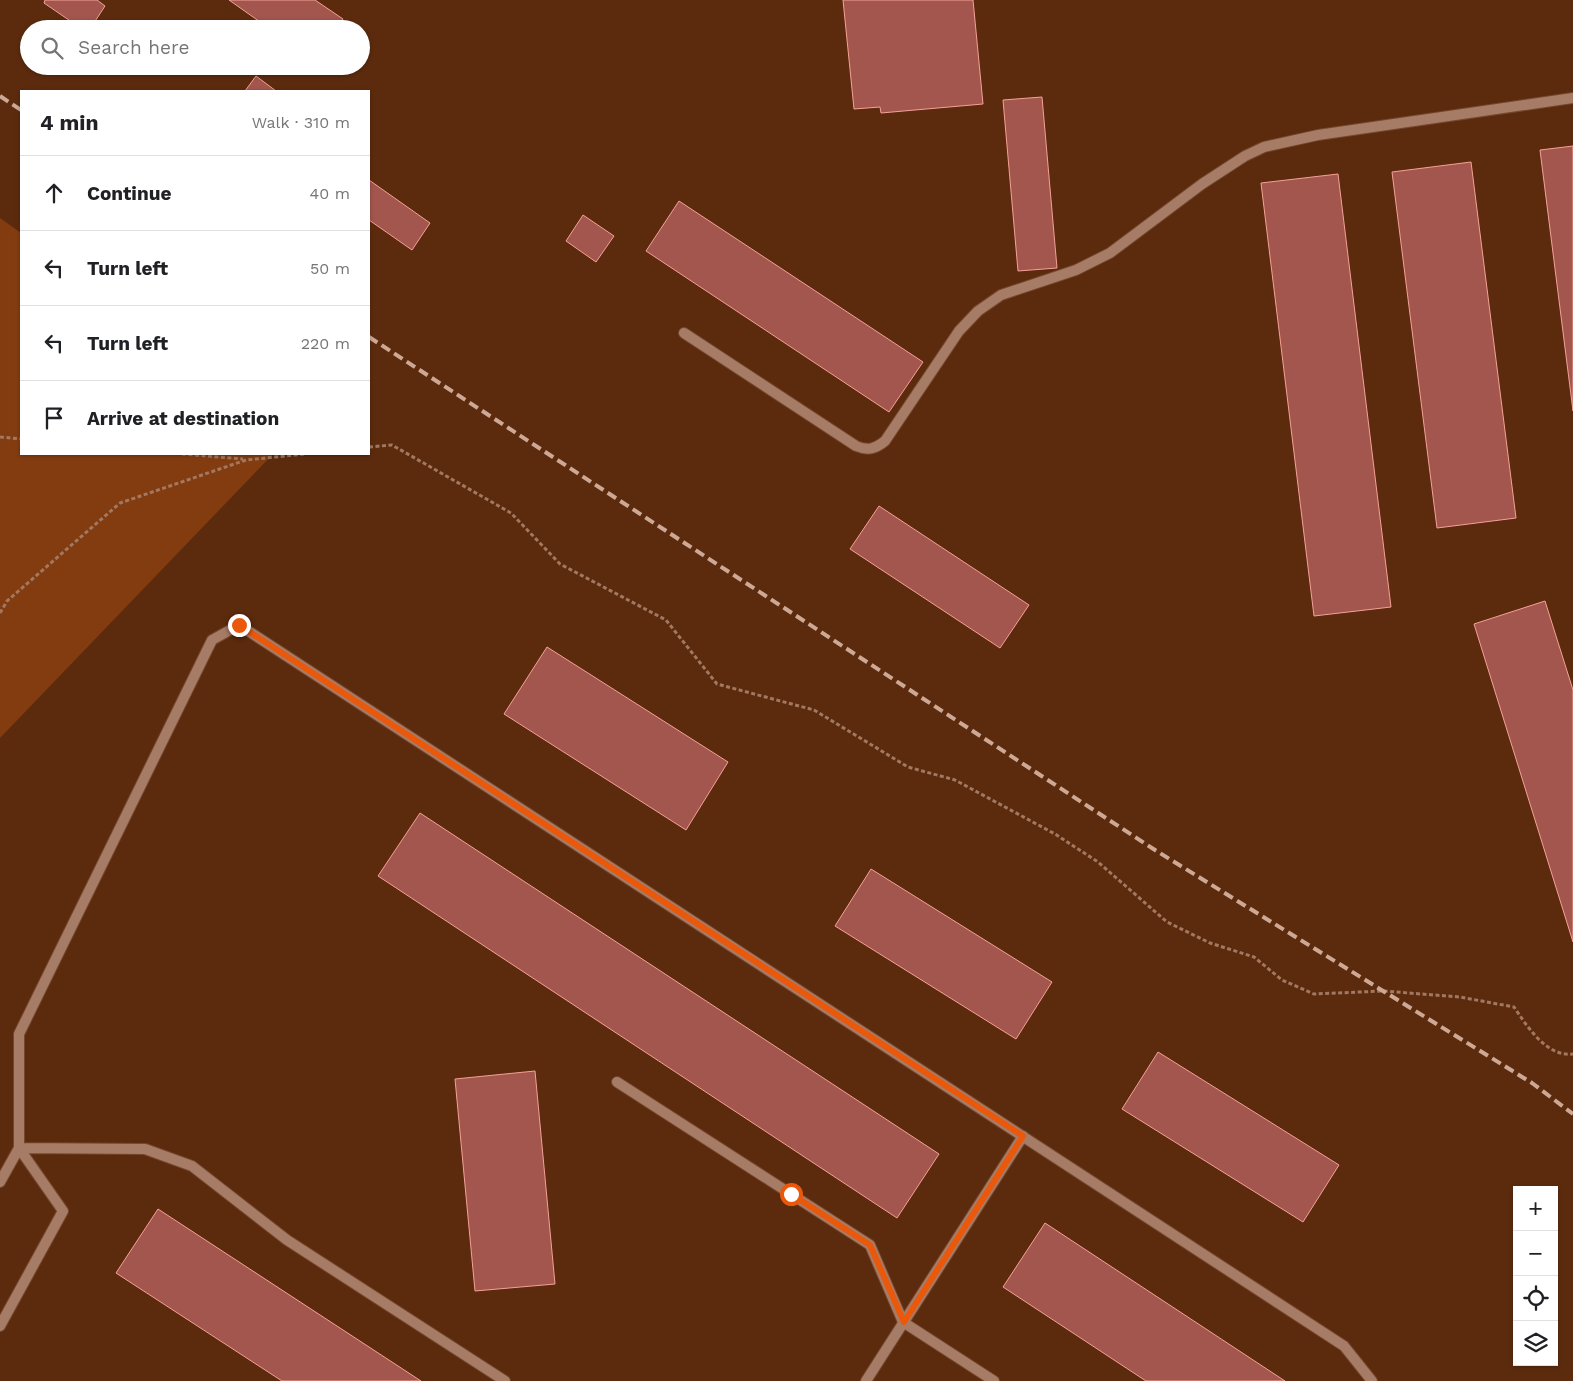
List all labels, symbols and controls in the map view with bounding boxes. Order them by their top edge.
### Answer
search box [20,20,370,75]
icon: search [38,34,66,62]
text: Search here [78,36,189,59]
text: 4 min [40,110,98,135]
text: Walk · 310 m [252,113,350,132]
icon: ahead [40,179,68,207]
text: Continue [87,182,171,205]
text: 40 m [310,184,350,203]
icon: left [40,254,68,282]
text: Turn left [87,257,168,280]
text: 50 m [310,259,350,278]
icon: left [40,329,68,357]
text: Turn left [87,332,168,355]
text: 220 m [301,334,350,353]
icon: arrive [40,404,68,432]
text: Arrive at destination [87,407,279,430]
route end [228,614,251,637]
route start [780,1183,803,1206]
map controls [1513,1186,1558,1366]
button: + [1513,1186,1558,1231]
button: − [1513,1231,1558,1276]
button: locate [1513,1276,1558,1321]
button: layers [1513,1321,1558,1366]

